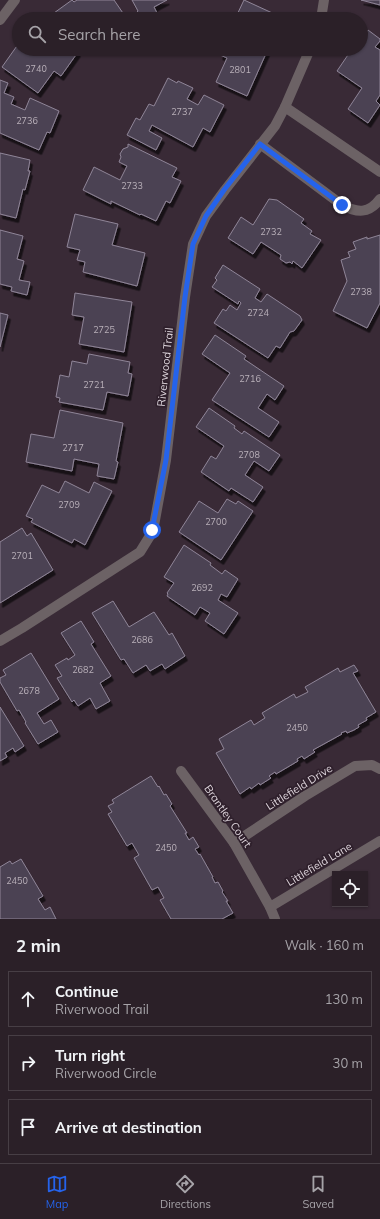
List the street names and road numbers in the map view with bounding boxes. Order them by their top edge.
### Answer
street label: Riverwood Trail [154,327,176,407]
street label: Littlefield Drive [263,761,335,813]
street label: Brantley Court [201,782,255,850]
street label: Littlefield Lane [284,839,354,889]

